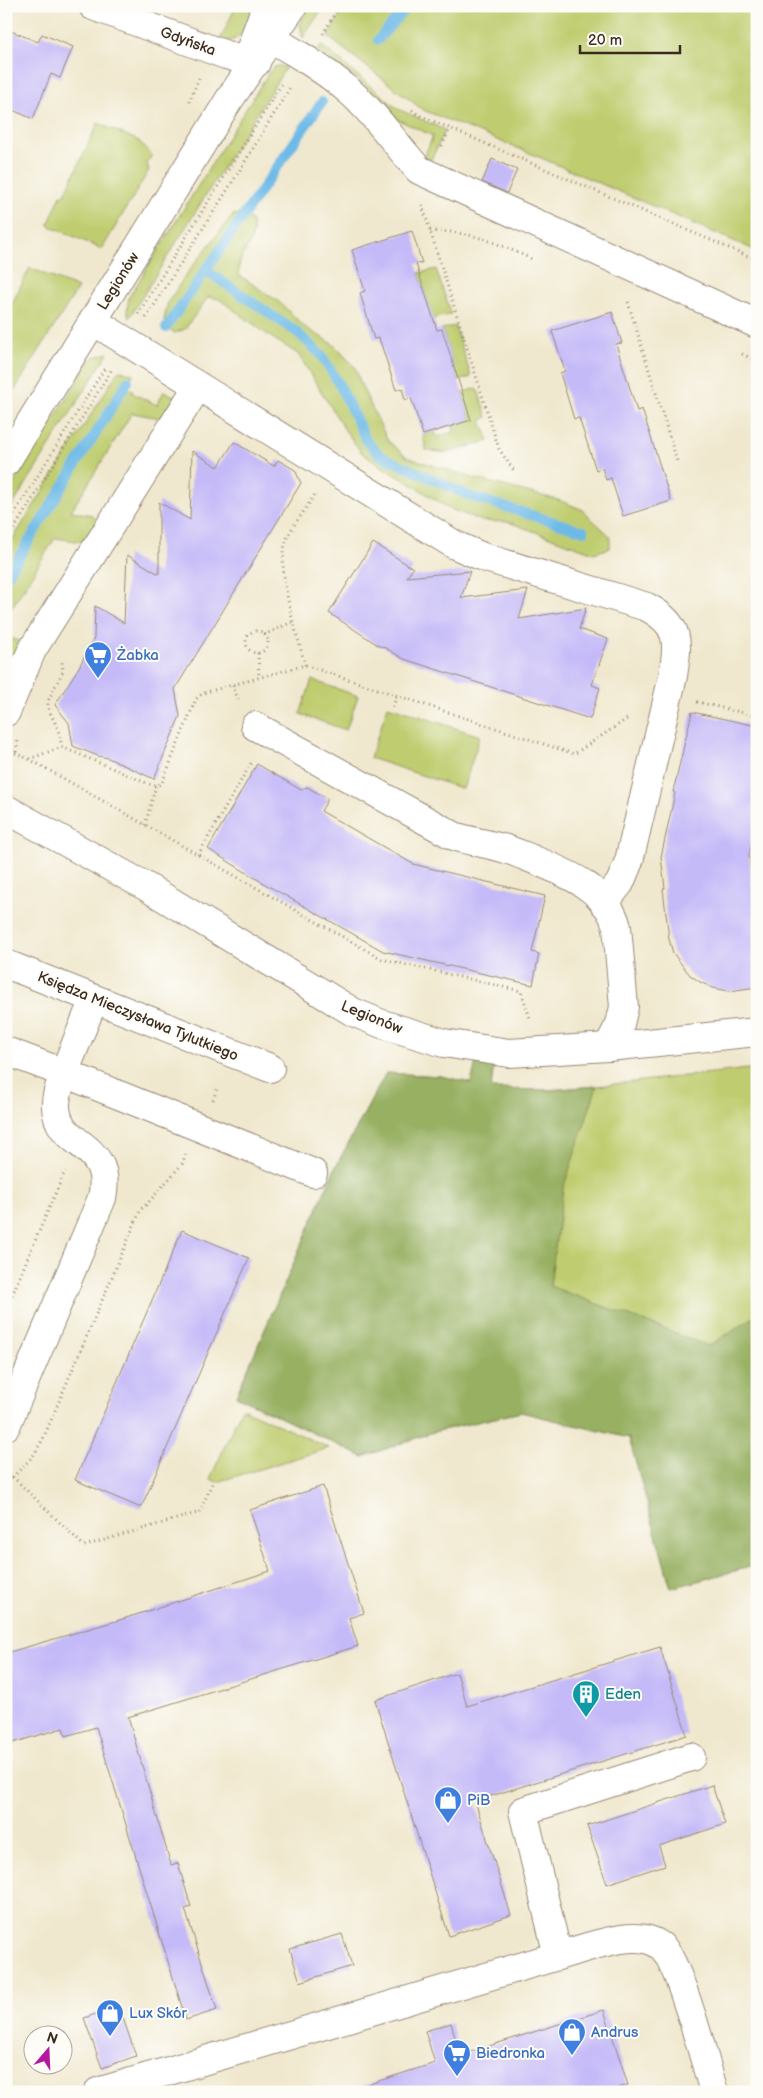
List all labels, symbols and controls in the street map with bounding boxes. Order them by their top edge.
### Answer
scale bar [580,22,680,54]
street label: Gdyńska [157,23,218,60]
text: 20 m [588,31,622,50]
street label: Legionów [93,249,144,314]
supermarket icon: Żabka [83,640,113,679]
place label: Żabka [116,646,159,665]
street label: Księdza Mieczysława Tylutkiego [35,967,241,1066]
street label: Legionów [338,997,405,1038]
building icon: Eden [571,1679,601,1718]
place label: Eden [605,1685,641,1704]
shop icon: PiB [433,1785,463,1824]
place label: PiB [467,1791,490,1810]
shop icon: Lux Skór [95,1998,125,2037]
place label: Lux Skór [129,2004,187,2023]
shop icon: Andrus [557,2017,587,2056]
place label: Andrus [591,2023,639,2042]
north arrow [22,2026,72,2076]
text: N [44,2028,60,2048]
supermarket icon: Biedronka [442,2038,472,2077]
place label: Biedronka [476,2044,545,2063]

